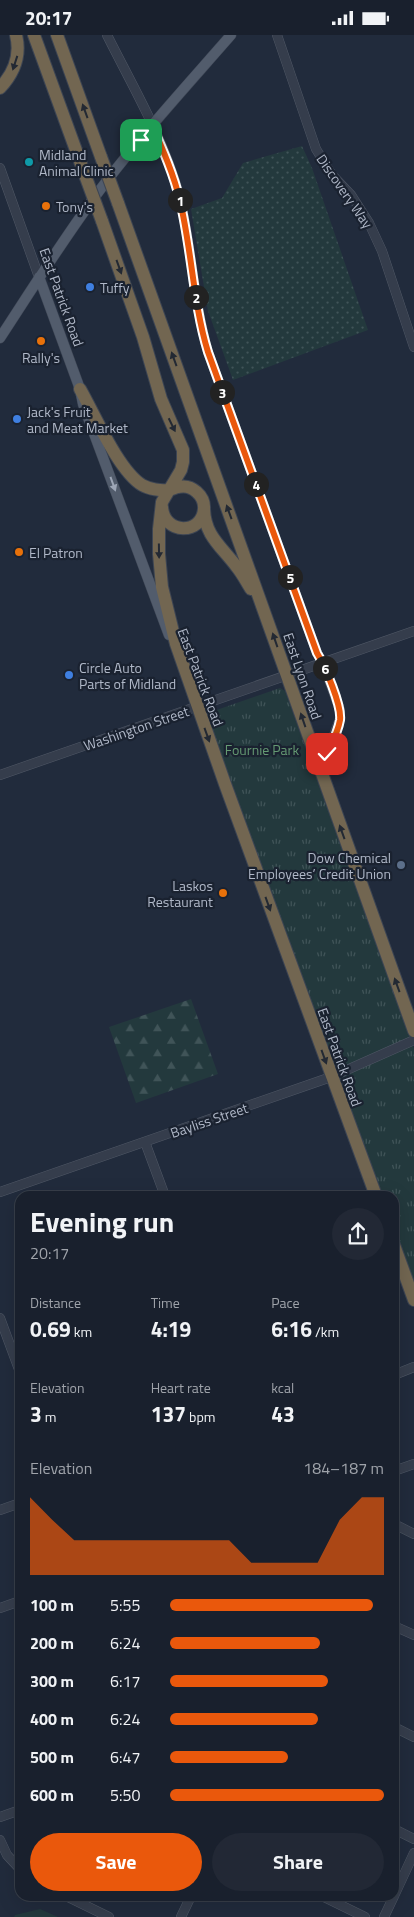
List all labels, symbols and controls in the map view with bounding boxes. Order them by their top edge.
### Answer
text: 20:17 [25,3,72,32]
one-way arrow [11,56,18,71]
one-way arrow [81,103,89,118]
pin [120,119,162,161]
icon: arrive [127,126,155,154]
place label: Midland Animal Clinic [39,144,114,181]
street label: Discovery Way [312,150,378,233]
marker: Midland Animal Clinic [23,156,35,168]
pin: 1 [168,187,192,213]
text: 1 [177,190,184,211]
place label: Tony's [56,196,93,217]
marker: Tony's [40,200,52,212]
street label: East Patrick Road [34,245,90,349]
one-way arrow [115,260,123,275]
place label: Tuffy [100,277,130,298]
marker: Tuffy [84,281,96,293]
pin: 2 [184,285,208,309]
text: 2 [193,287,200,308]
marker: Rally's [35,335,47,347]
place label: Rally's [22,347,60,368]
one-way arrow [169,351,177,366]
pin: 3 [210,379,234,405]
text: 3 [219,382,226,403]
place label: Jack's Fruit and Meat Market [27,401,128,438]
marker: Jack's Fruit and Meat Market [11,413,23,425]
one-way arrow [168,417,176,432]
pin: 4 [244,471,268,497]
text: 4 [253,474,260,495]
one-way arrow [110,477,117,492]
one-way arrow [225,504,232,519]
place label: El Patron [29,542,83,563]
one-way arrow [155,543,163,559]
marker: El Patron [13,546,25,558]
pin: 5 [278,565,302,589]
text: 5 [287,567,294,588]
street label: East Patrick Road [173,625,229,729]
street label: East Lyon Road [278,630,328,722]
one-way arrow [271,633,278,648]
pin: 6 [312,655,338,681]
place label: Circle Auto Parts of Midland [79,657,176,694]
text: 6 [322,658,329,679]
marker: Circle Auto Parts of Midland [63,669,75,681]
street label: Washington Street [81,700,192,756]
one-way arrow [298,712,306,727]
one-way arrow [204,727,211,742]
pin [306,733,348,775]
park label: Fournie Park [225,739,299,760]
icon: check [313,740,341,768]
one-way arrow [338,824,346,839]
place label: Dow Chemical Employees’ Credit Union [248,847,391,884]
marker: Dow Chemical Employees’ Credit Union [395,859,407,871]
place label: Laskos Restaurant [147,875,213,912]
marker: Laskos Restaurant [217,887,229,899]
one-way arrow [264,897,272,912]
one-way arrow [393,977,401,992]
street label: East Patrick Road [312,1005,368,1109]
one-way arrow [321,1049,328,1064]
street label: Bayliss Street [167,1097,251,1143]
text: Evening run [30,1200,174,1243]
button: share [332,1208,384,1260]
text: 20:17 [30,1241,69,1265]
text: Distance [30,1292,81,1313]
text: Time [151,1292,180,1313]
text: Pace [271,1292,300,1313]
text: 0.69 [30,1313,71,1345]
text: 4:19 [151,1313,191,1345]
text: 6:16 [271,1313,312,1345]
text: km [71,1321,92,1342]
text: /km [312,1321,339,1342]
text: Elevation [30,1377,84,1398]
text: Heart rate [151,1377,211,1398]
text: kcal [271,1377,294,1398]
text: 3 [30,1398,42,1430]
text: 137 [151,1398,186,1430]
text: 43 [271,1398,295,1430]
text: m [42,1406,57,1427]
text: bpm [186,1406,215,1427]
text: Elevation [30,1456,92,1480]
text: 184–187 m [303,1456,384,1480]
text: 100 m [30,1593,74,1617]
text: 5:55 [110,1593,140,1617]
text: 200 m [30,1631,74,1655]
text: 6:24 [110,1631,140,1655]
text: 300 m [30,1669,74,1693]
text: 6:17 [110,1669,140,1693]
text: 400 m [30,1707,74,1731]
text: 6:24 [110,1707,140,1731]
text: 500 m [30,1745,74,1769]
text: 6:47 [110,1745,140,1769]
text: 600 m [30,1783,74,1807]
text: 5:50 [110,1783,140,1807]
button: Save [30,1833,202,1891]
button: Share [212,1833,384,1891]

